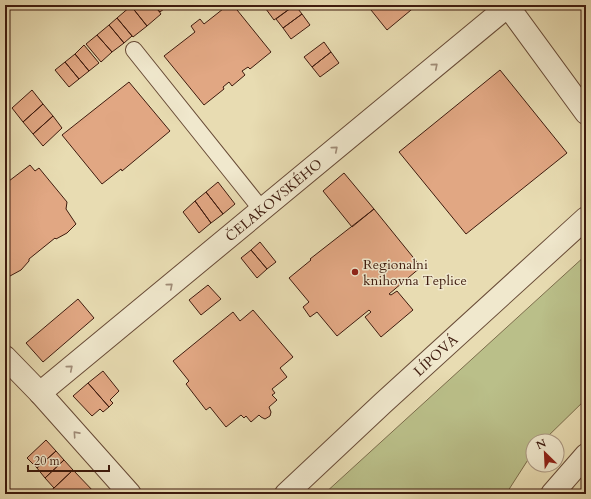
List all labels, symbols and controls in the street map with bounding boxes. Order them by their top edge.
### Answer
one-way arrow [430,64,438,71]
one-way arrow [330,147,337,154]
street label: ČELAKOVSKÉHO [221,154,326,246]
place label: Regionalni knihovna Teplice [363,255,467,290]
marker: Regionalni knihovna Teplice [350,267,360,277]
one-way arrow [165,283,172,290]
street label: LÍPOVÁ [409,330,462,380]
one-way arrow [65,366,72,373]
one-way arrow [73,431,81,439]
north arrow [525,433,565,473]
text: N [534,435,549,453]
scale bar [28,447,109,473]
text: 20 m [34,453,61,469]

